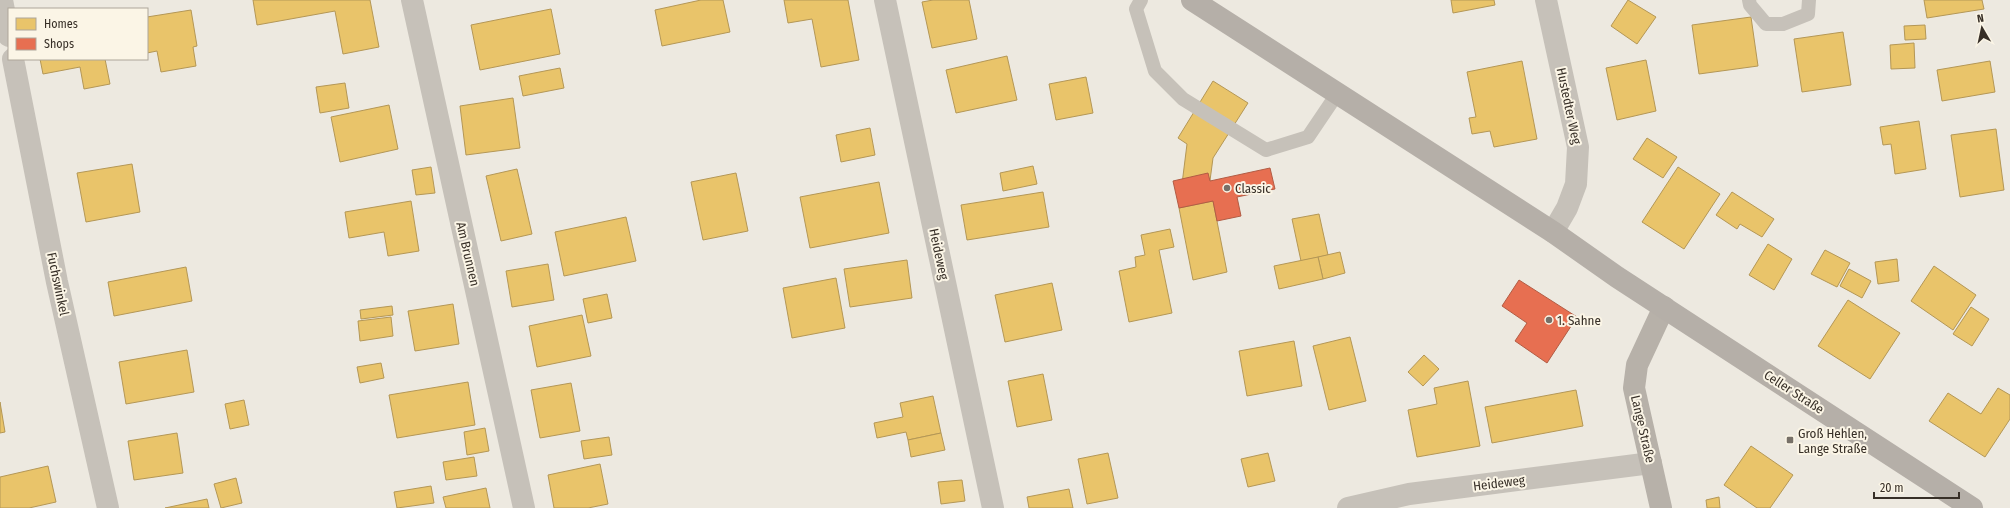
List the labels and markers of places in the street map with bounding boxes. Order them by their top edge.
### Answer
place label: Classic [1235,181,1271,196]
marker: Classic [1222,183,1232,193]
place label: 1. Sahne [1557,313,1601,328]
marker: 1. Sahne [1544,315,1554,325]
place label: Groß Hehlen, Lange Straße [1798,426,1867,456]
marker: Groß Hehlen, Lange Straße [1785,435,1795,445]

